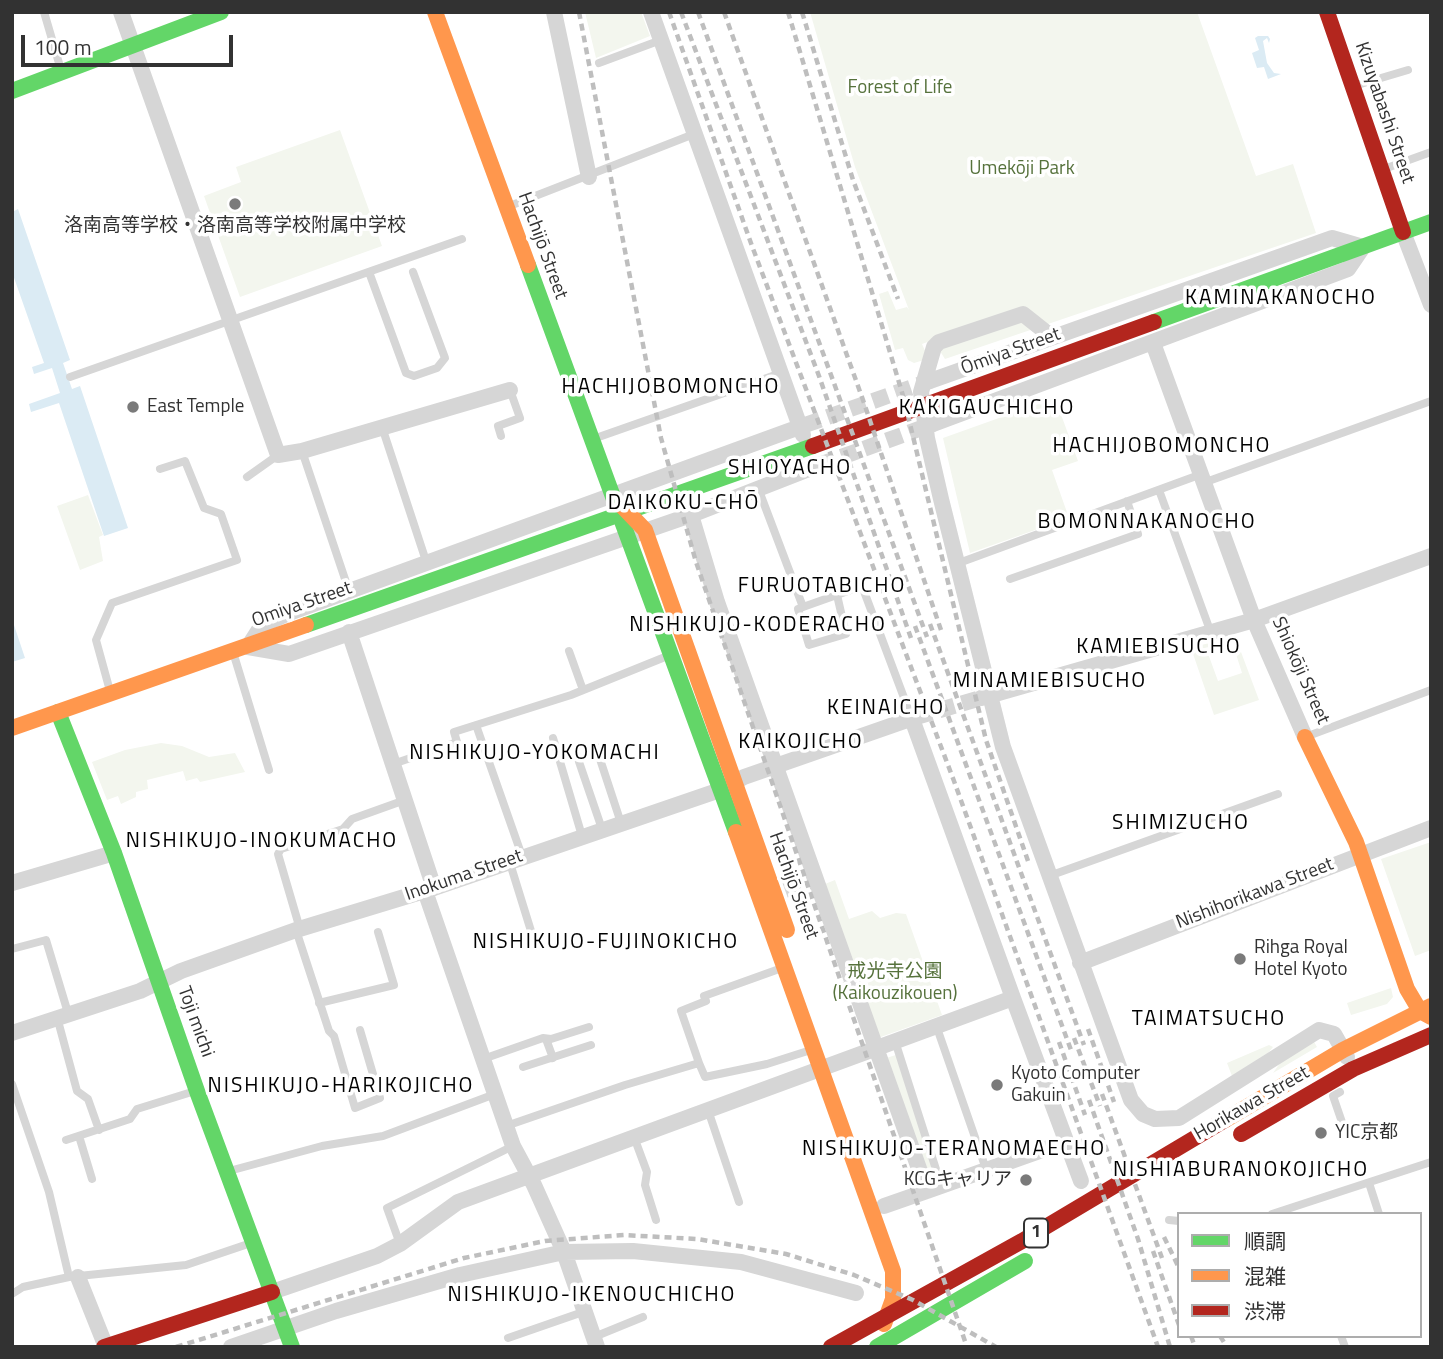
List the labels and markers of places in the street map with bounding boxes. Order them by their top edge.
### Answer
marker: 洛南高等学校・洛南高等学校附属中学校 [227,196,243,212]
place label: 洛南高等学校・洛南高等学校附属中学校 [64,215,406,237]
place label: East Temple [147,396,244,418]
marker: East Temple [125,399,141,415]
place label: Rihga Royal Hotel Kyoto [1254,937,1348,981]
marker: Rihga Royal Hotel Kyoto [1232,951,1248,967]
place label: Kyoto Computer Gakuin [1011,1063,1140,1107]
marker: Kyoto Computer Gakuin [989,1077,1005,1093]
place label: YIC京都 [1335,1122,1398,1144]
marker: YIC京都 [1313,1125,1329,1141]
place label: KCGキャリア [904,1169,1012,1191]
marker: KCGキャリア [1018,1172,1034,1188]

